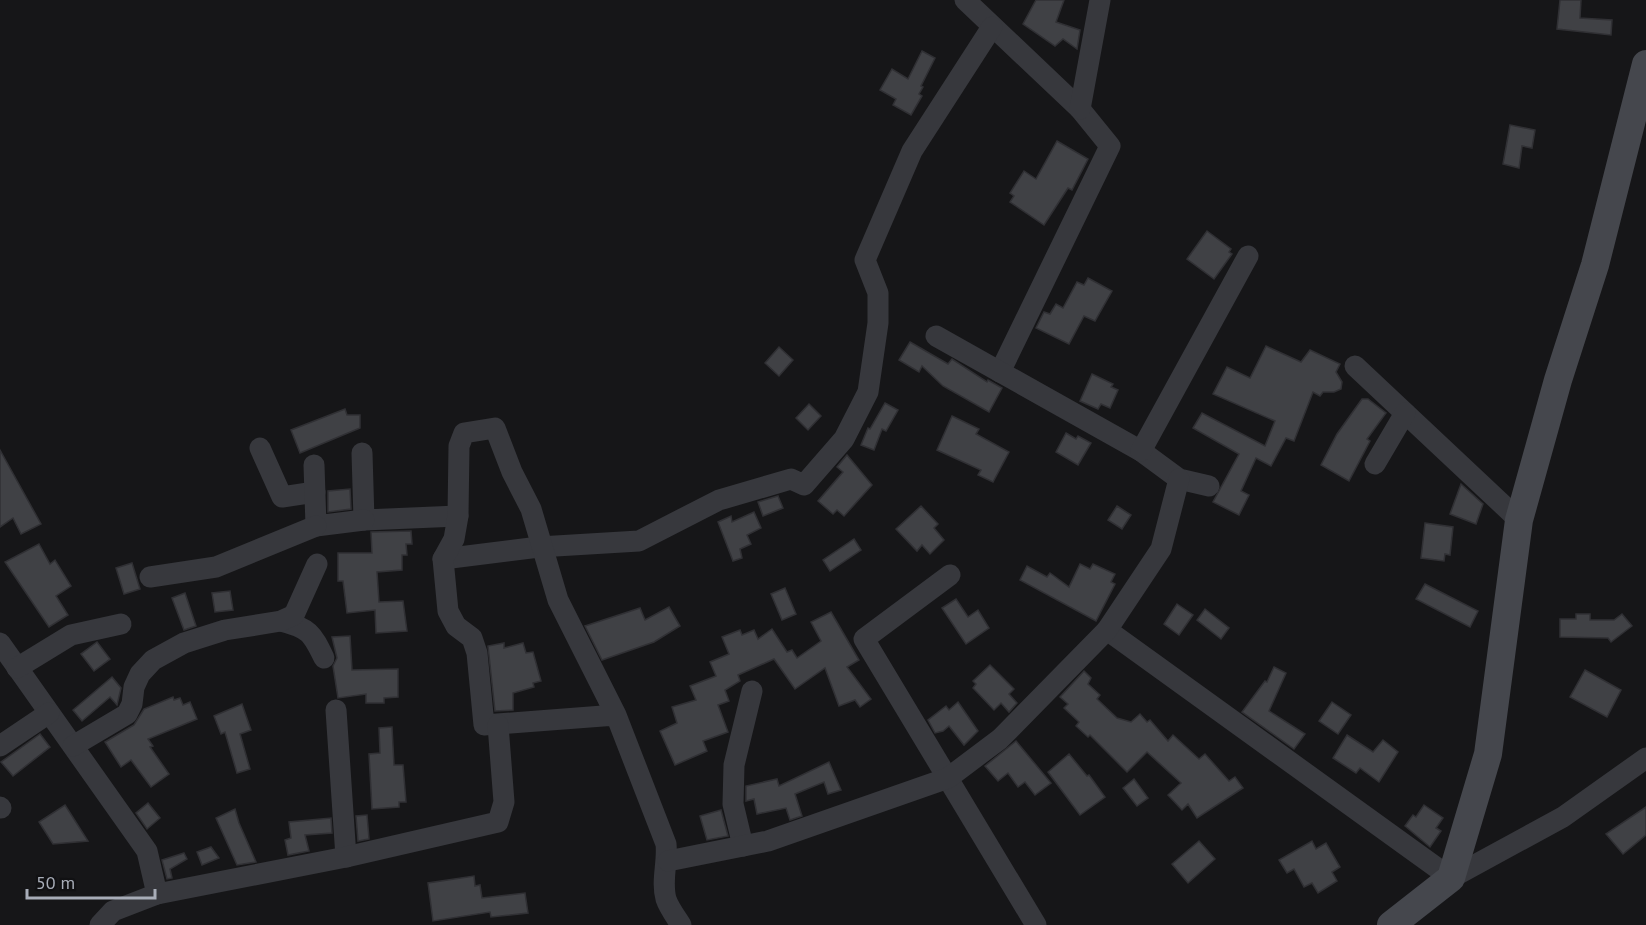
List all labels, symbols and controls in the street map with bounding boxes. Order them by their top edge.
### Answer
scale bar [27,862,154,900]
text: 50 m [36,871,75,894]

